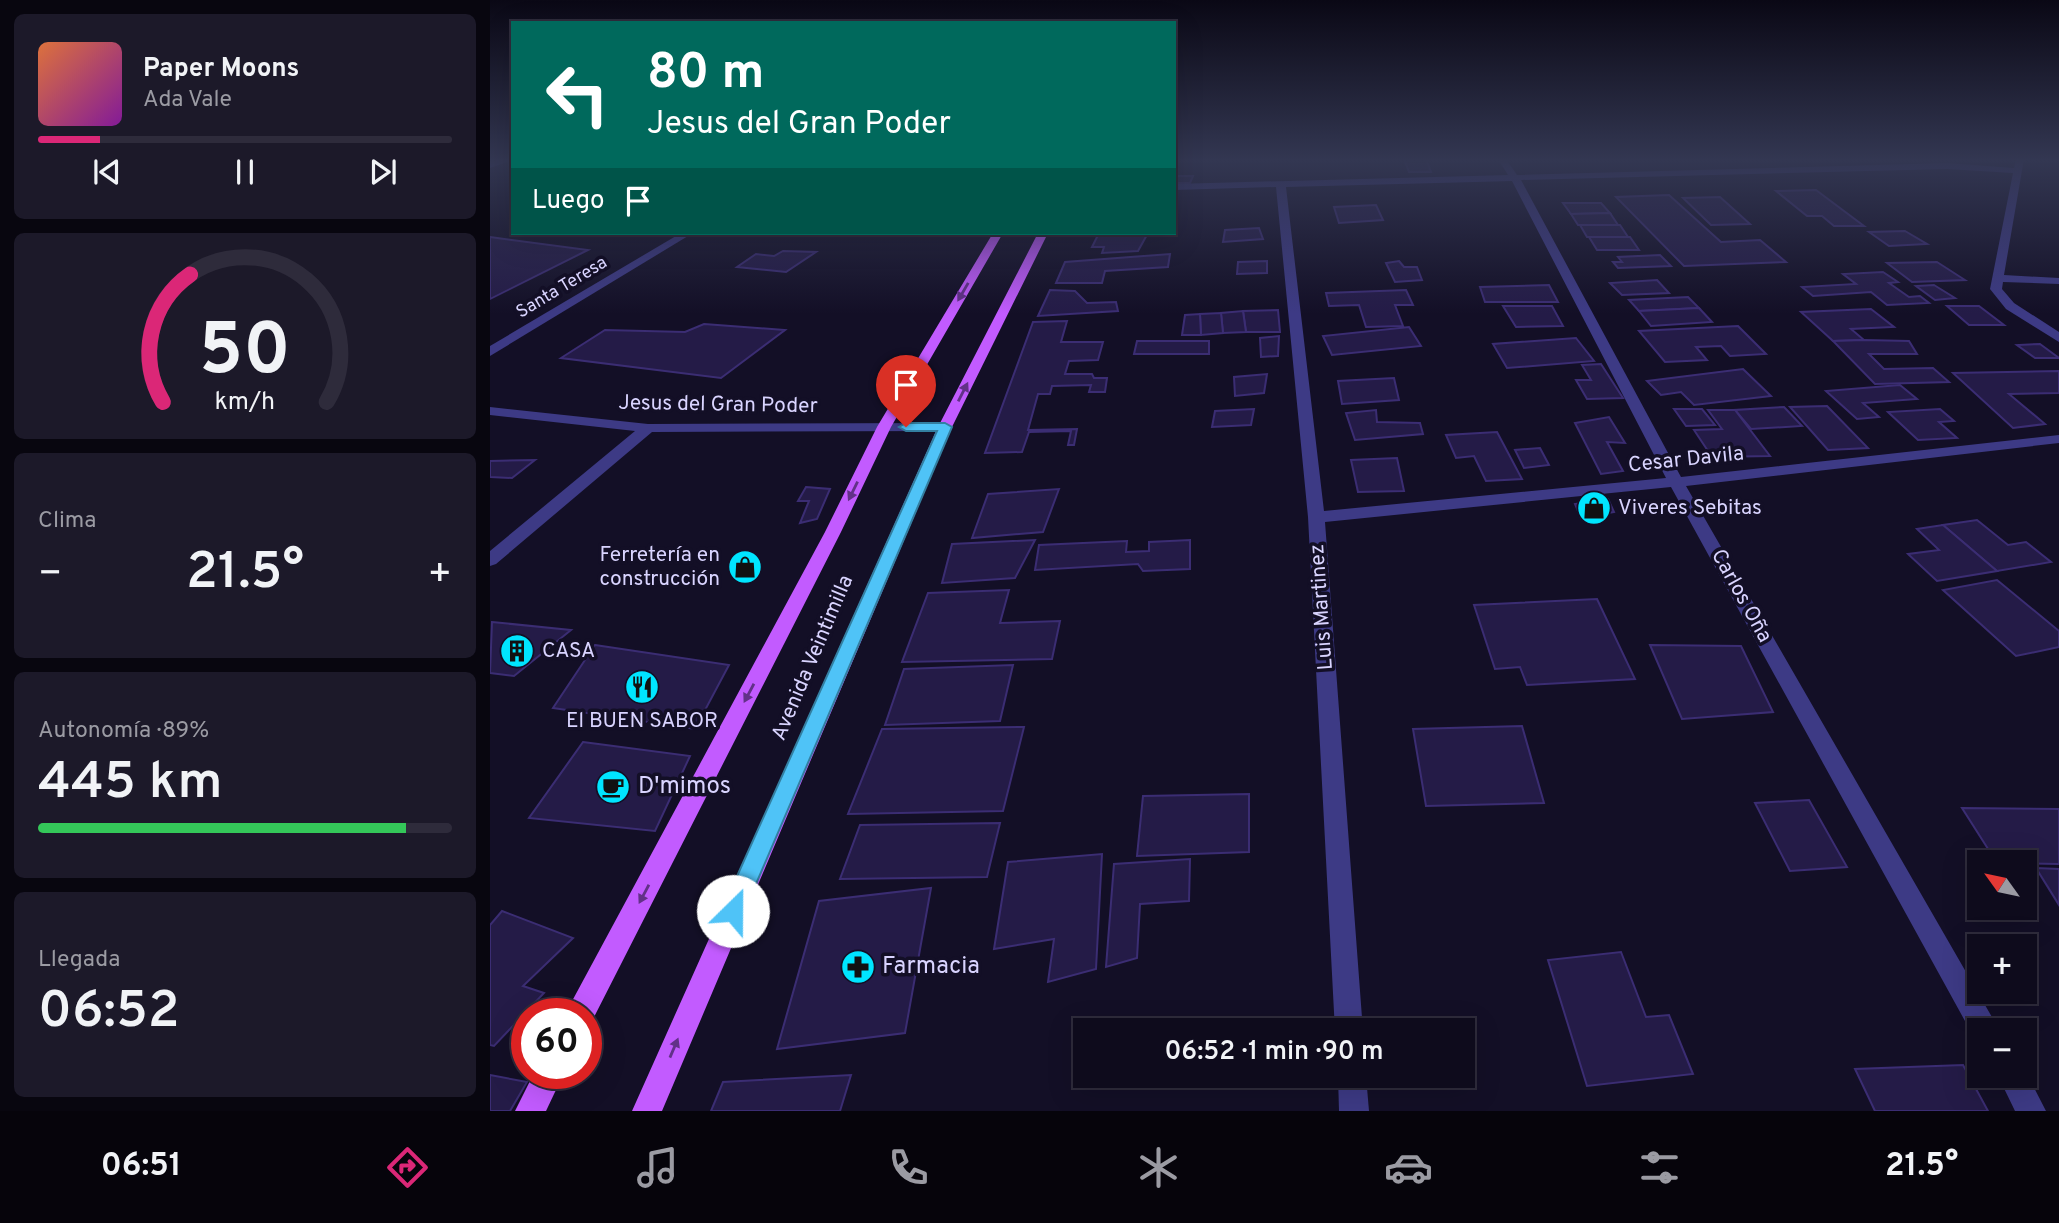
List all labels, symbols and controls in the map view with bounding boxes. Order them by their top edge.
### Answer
text: 80 m [647,44,764,106]
icon: left [532,49,623,140]
text: Paper Moons [143,53,299,86]
text: Ada Vale [143,86,232,115]
text: Jesus del Gran Poder [647,105,951,145]
icon: previous [88,153,126,191]
icon: pause [226,153,264,191]
icon: next [364,153,402,191]
icon: arrive [619,182,657,220]
text: Luego [532,185,605,218]
street label: Santa Teresa [512,252,612,324]
one-way arrow [957,282,969,301]
text: 50 [199,309,291,401]
pin [876,355,936,427]
icon: arrive [887,366,925,404]
one-way arrow [957,382,968,402]
text: km/h [215,387,275,419]
street label: Jesus del Gran Poder [618,390,818,420]
street label: Cesar Davila [1627,440,1745,480]
one-way arrow [848,481,859,501]
shop icon: Viveres Sebitas [1575,489,1613,527]
place label: Viveres Sebitas [1618,495,1762,522]
text: Clima [38,507,96,536]
text: 21.5° [186,541,304,607]
place label: Ferretería en construcción [599,542,720,593]
street label: Luis Martinez [1304,543,1340,671]
street label: Carlos Oña [1704,544,1778,648]
shop icon: Ferretería en construcción [726,548,764,586]
text: − [38,551,63,600]
text: + [427,551,452,600]
street label: Avenida Veintimilla [766,571,860,745]
building icon: CASA [498,632,536,670]
place label: CASA [542,638,595,665]
restaurant icon: El BUEN SABOR [623,668,661,706]
one-way arrow [743,683,755,703]
place label: El BUEN SABOR [566,708,718,735]
text: Autonomía · 89% [38,717,209,746]
text: 445 km [38,751,223,817]
cafe icon: D'mimos [594,768,632,806]
place label: D'mimos [638,772,731,802]
north arrow [1967,850,2037,920]
map controls [1967,850,2037,1088]
position arrow [696,874,770,948]
one-way arrow [638,885,650,905]
button: + [1967,934,2037,1004]
text: Llegada [38,946,120,975]
pharmacy icon: Farmacia [839,948,877,986]
place label: Farmacia [882,952,980,982]
text: 06:52 [38,980,180,1046]
speed limit sign: 60 [511,998,602,1089]
button: − [1967,1018,2037,1088]
text: 06:52 · 1 min · 90 m [1164,1036,1384,1069]
one-way arrow [669,1038,680,1059]
icon: directions [383,1143,432,1192]
icon: music [633,1143,682,1192]
icon: phone [884,1143,933,1192]
icon: climate [1134,1143,1183,1192]
icon: car [1384,1143,1433,1192]
icon: filters [1635,1143,1684,1192]
text: 06:51 [101,1147,182,1187]
text: 21.5° [1885,1147,1958,1187]

